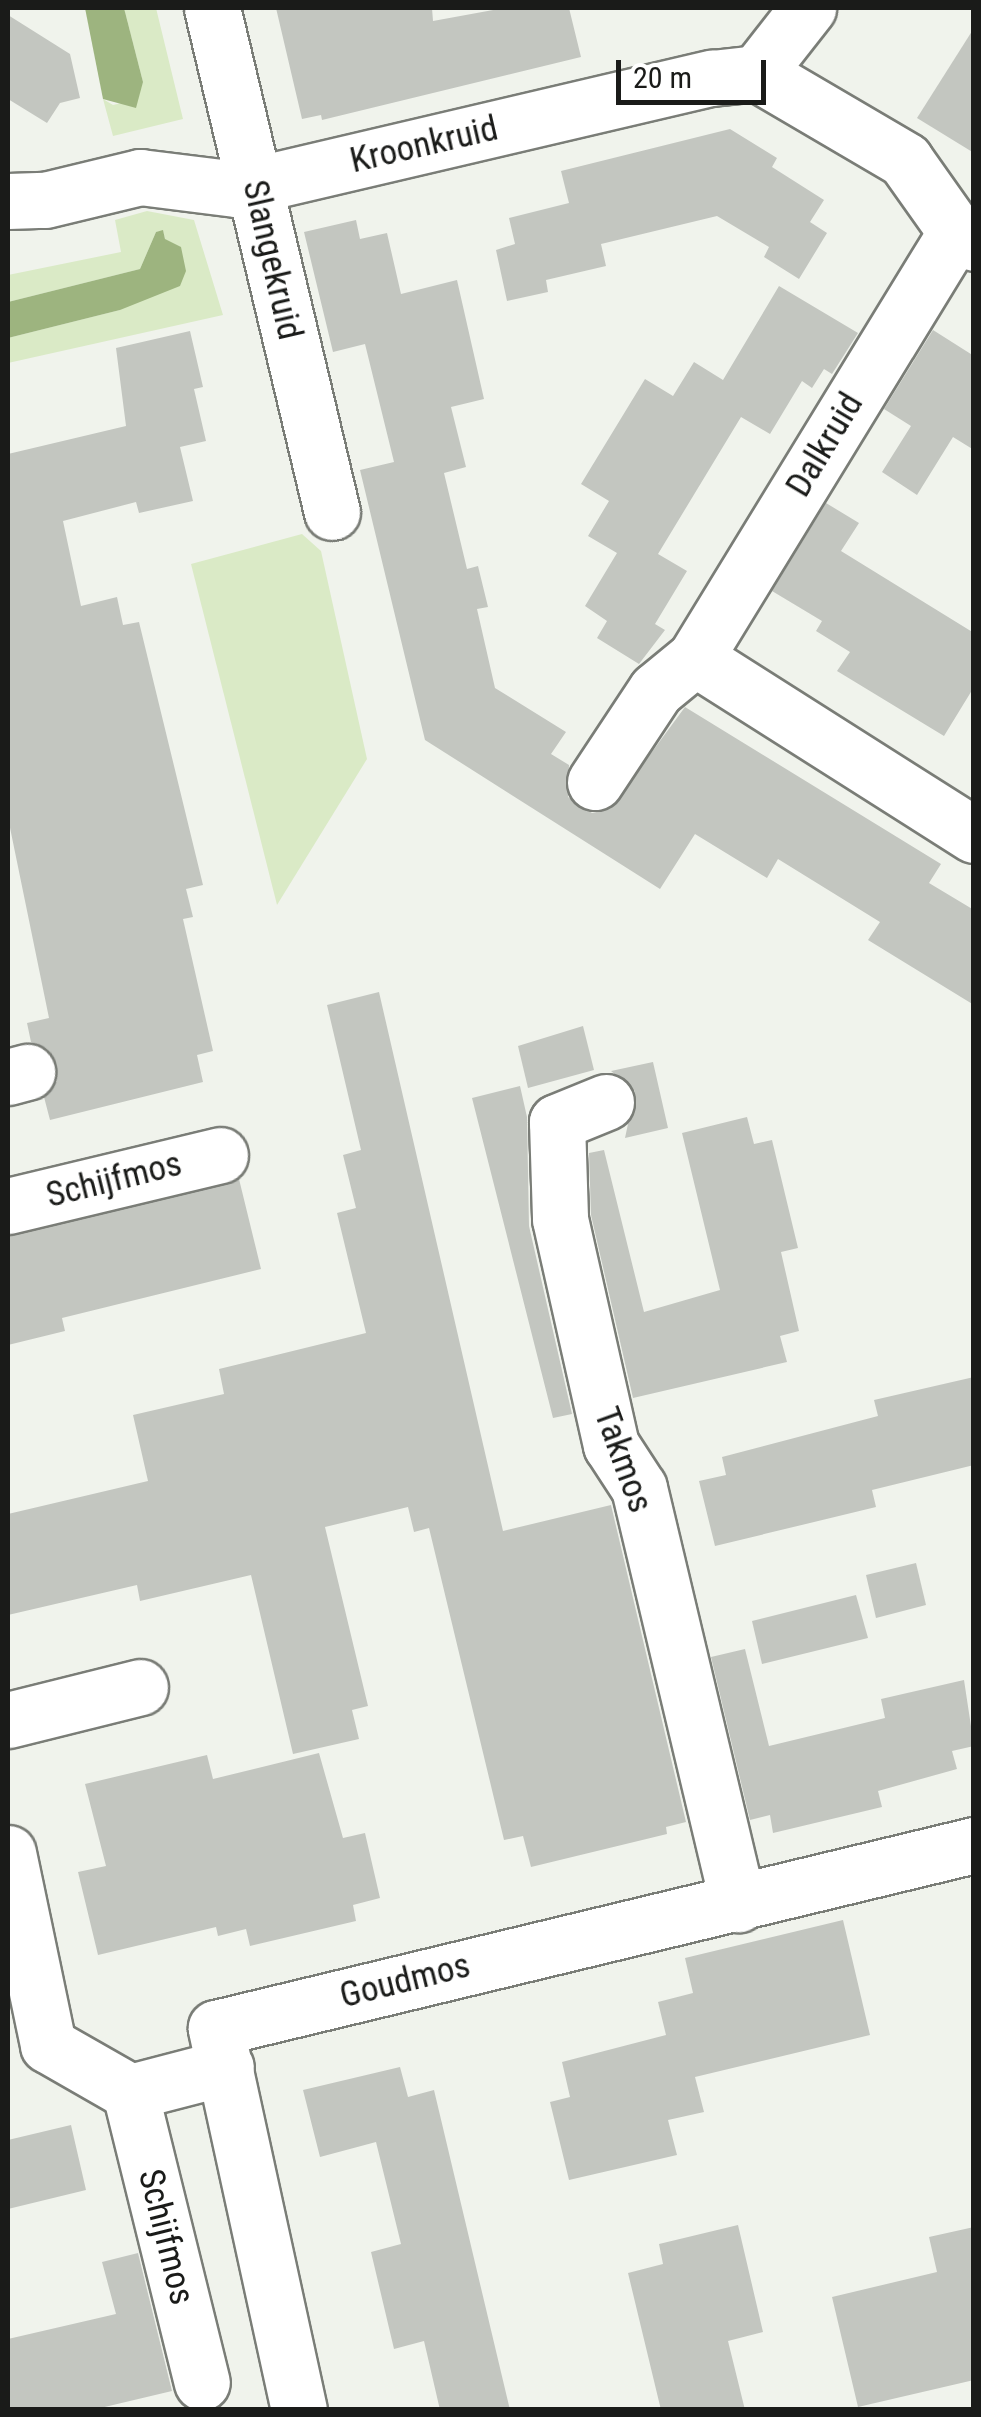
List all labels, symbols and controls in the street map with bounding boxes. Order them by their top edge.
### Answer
scale bar [621,40,771,102]
text: 20 m [633,60,692,95]
street label: Kroonkruid [346,108,502,182]
street label: Slangekruid [233,176,311,344]
street label: Dalkruid [778,386,872,504]
street label: Schijfmos [42,1143,186,1217]
street label: Takmos [585,1402,661,1518]
street label: Goudmos [336,1945,474,2017]
street label: Schijfmos [129,2165,203,2309]

